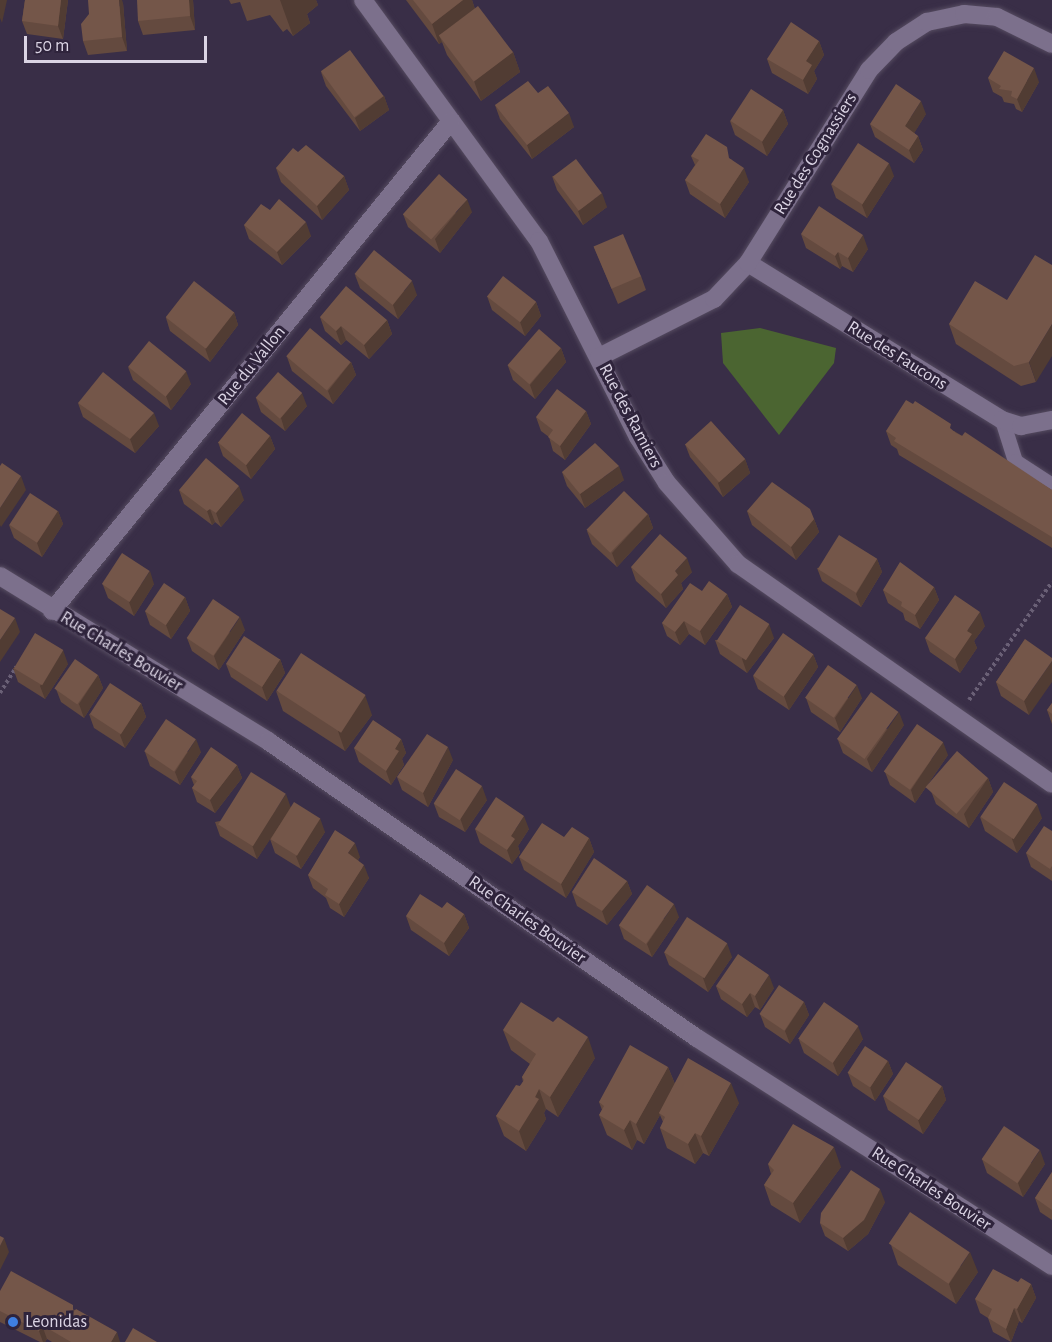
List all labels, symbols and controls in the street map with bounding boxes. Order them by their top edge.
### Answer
scale bar [27,24,210,62]
text: 50 m [35,37,69,55]
street label: Rue des Cognassiers [770,89,862,219]
street label: Rue des Faucons [843,317,951,395]
street label: Rue du Vallon [213,322,291,410]
street label: Rue des Ramiers [594,360,666,472]
street label: Rue Charles Bouvier [56,607,186,697]
street label: Rue Charles Bouvier [464,871,590,969]
street label: Rue Charles Bouvier [867,1142,995,1236]
place label: Leonidas [25,1311,87,1333]
marker: Leonidas [6,1315,20,1329]

